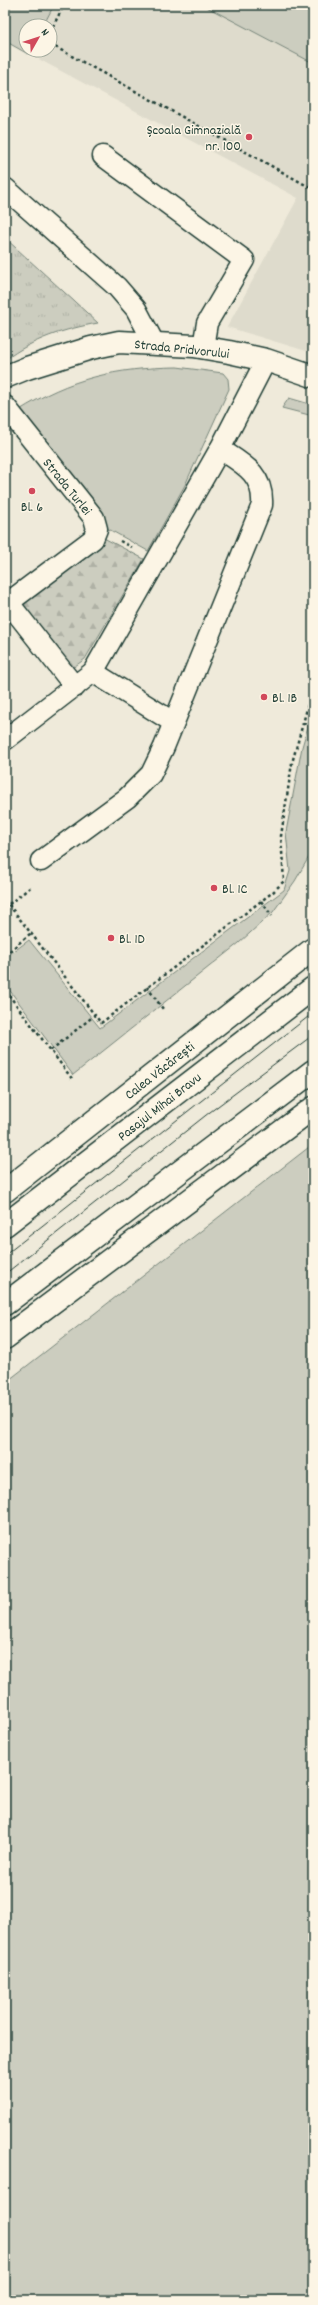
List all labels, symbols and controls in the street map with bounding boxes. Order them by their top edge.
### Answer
north arrow [18,18,58,58]
text: N [36,26,52,41]
place label: Școala Gimnazială nr. 100 [147,121,241,157]
marker: Școala Gimnazială nr. 100 [244,132,254,142]
street label: Strada Pridvorului [133,335,231,365]
street label: Strada Turlei [37,454,96,520]
marker: Bl. 6 [27,486,37,496]
place label: Bl. 6 [21,498,43,518]
place label: Bl. 1B [272,689,298,709]
marker: Bl. 1B [259,692,269,702]
place label: Bl. 1C [222,880,248,900]
marker: Bl. 1C [209,883,219,893]
place label: Bl. 1D [119,930,145,950]
marker: Bl. 1D [106,933,116,943]
street label: Calea Văcărești [121,1038,200,1105]
street label: Pasajul Mihai Bravu [114,1068,206,1147]

